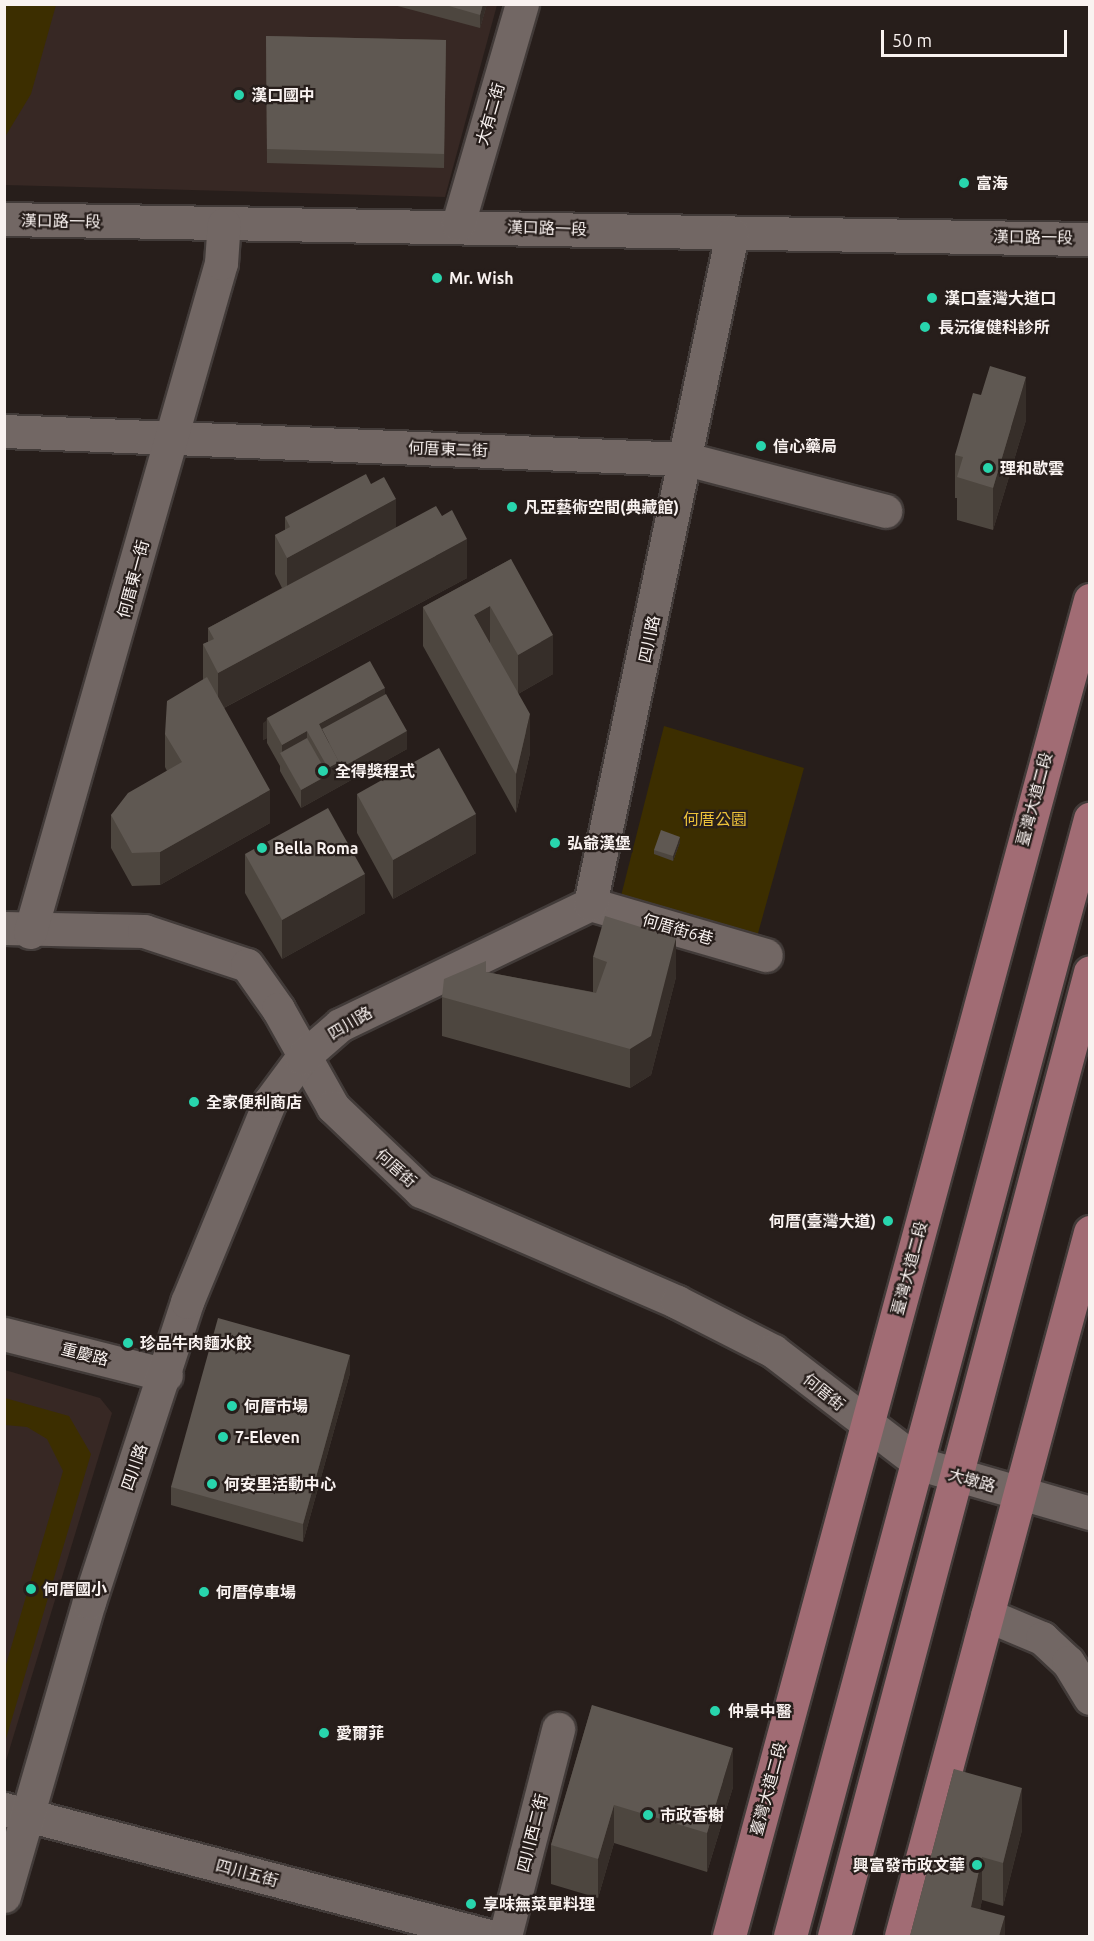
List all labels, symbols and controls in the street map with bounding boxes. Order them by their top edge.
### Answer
scale bar [884,18,1070,56]
text: 50 m [892,30,932,50]
street label: 大有二街 [472,81,508,147]
place label: 漢口國中 [251,85,315,105]
marker: 漢口國中 [232,88,246,102]
place label: 富海 [976,173,1008,193]
marker: 富海 [957,176,971,190]
street label: 漢口路一段 [21,211,101,231]
street label: 漢口路一段 [507,217,587,239]
street label: 漢口路一段 [993,227,1073,247]
place label: Mr. Wish [449,268,514,288]
marker: Mr. Wish [430,271,444,285]
place label: 漢口臺灣大道口 [944,288,1056,308]
marker: 漢口臺灣大道口 [925,291,939,305]
place label: 長沅復健科診所 [938,317,1050,337]
marker: 長沅復健科診所 [916,318,934,336]
place label: 信心藥局 [773,436,837,456]
street label: 何厝東二街 [408,438,488,460]
marker: 信心藥局 [754,439,768,453]
place label: 理和歇雲 [1000,458,1064,478]
marker: 理和歇雲 [981,461,995,475]
place label: 凡亞藝術空間(典藏館) [524,497,679,517]
marker: 凡亞藝術空間(典藏館) [505,500,519,514]
street label: 何厝東一街 [113,538,153,620]
street label: 四川路 [635,614,663,664]
street label: 臺灣大道二段 [1012,750,1056,848]
place label: 全得獎程式 [335,761,415,781]
marker: 全得獎程式 [316,764,330,778]
park label: 何厝公園 [683,809,747,829]
place label: 弘爺漢堡 [567,833,631,853]
marker: 弘爺漢堡 [548,836,562,850]
place label: Bella Roma [274,838,358,858]
marker: Bella Roma [255,841,269,855]
street label: 何厝街6巷 [640,910,716,948]
street label: 四川路 [324,1002,376,1044]
place label: 全家便利商店 [206,1092,302,1112]
marker: 全家便利商店 [187,1095,201,1109]
street label: 何厝街 [372,1145,420,1191]
place label: 何厝(臺灣大道) [769,1211,876,1231]
marker: 何厝(臺灣大道) [881,1214,895,1228]
street label: 臺灣大道二段 [887,1219,931,1317]
place label: 珍品牛肉麵水餃 [140,1333,252,1353]
marker: 珍品牛肉麵水餃 [121,1336,135,1350]
street label: 重慶路 [59,1339,111,1369]
street label: 何厝街 [799,1369,849,1415]
place label: 何厝市場 [244,1396,308,1416]
marker: 何厝市場 [225,1399,239,1413]
place label: 7-Eleven [235,1427,300,1447]
marker: 7-Eleven [216,1430,230,1444]
street label: 四川路 [117,1441,151,1493]
street label: 大墩路 [946,1464,998,1496]
place label: 何安里活動中心 [224,1474,336,1494]
marker: 何安里活動中心 [205,1477,219,1491]
place label: 何厝國小 [43,1579,107,1599]
marker: 何厝國小 [24,1582,38,1596]
place label: 何厝停車場 [216,1582,296,1602]
marker: 何厝停車場 [197,1585,211,1599]
place label: 仲景中醫 [728,1701,792,1721]
marker: 仲景中醫 [706,1702,724,1720]
place label: 愛爾菲 [336,1723,384,1743]
marker: 愛爾菲 [317,1726,331,1740]
street label: 臺灣大道二段 [746,1740,790,1838]
street label: 四川西二街 [513,1792,551,1874]
place label: 市政香榭 [660,1805,724,1825]
marker: 市政香榭 [641,1808,655,1822]
street label: 四川五街 [214,1855,280,1891]
place label: 興富發市政文華 [853,1855,965,1875]
marker: 興富發市政文華 [970,1858,984,1872]
place label: 享味無菜單料理 [483,1894,595,1914]
marker: 享味無菜單料理 [464,1897,478,1911]

